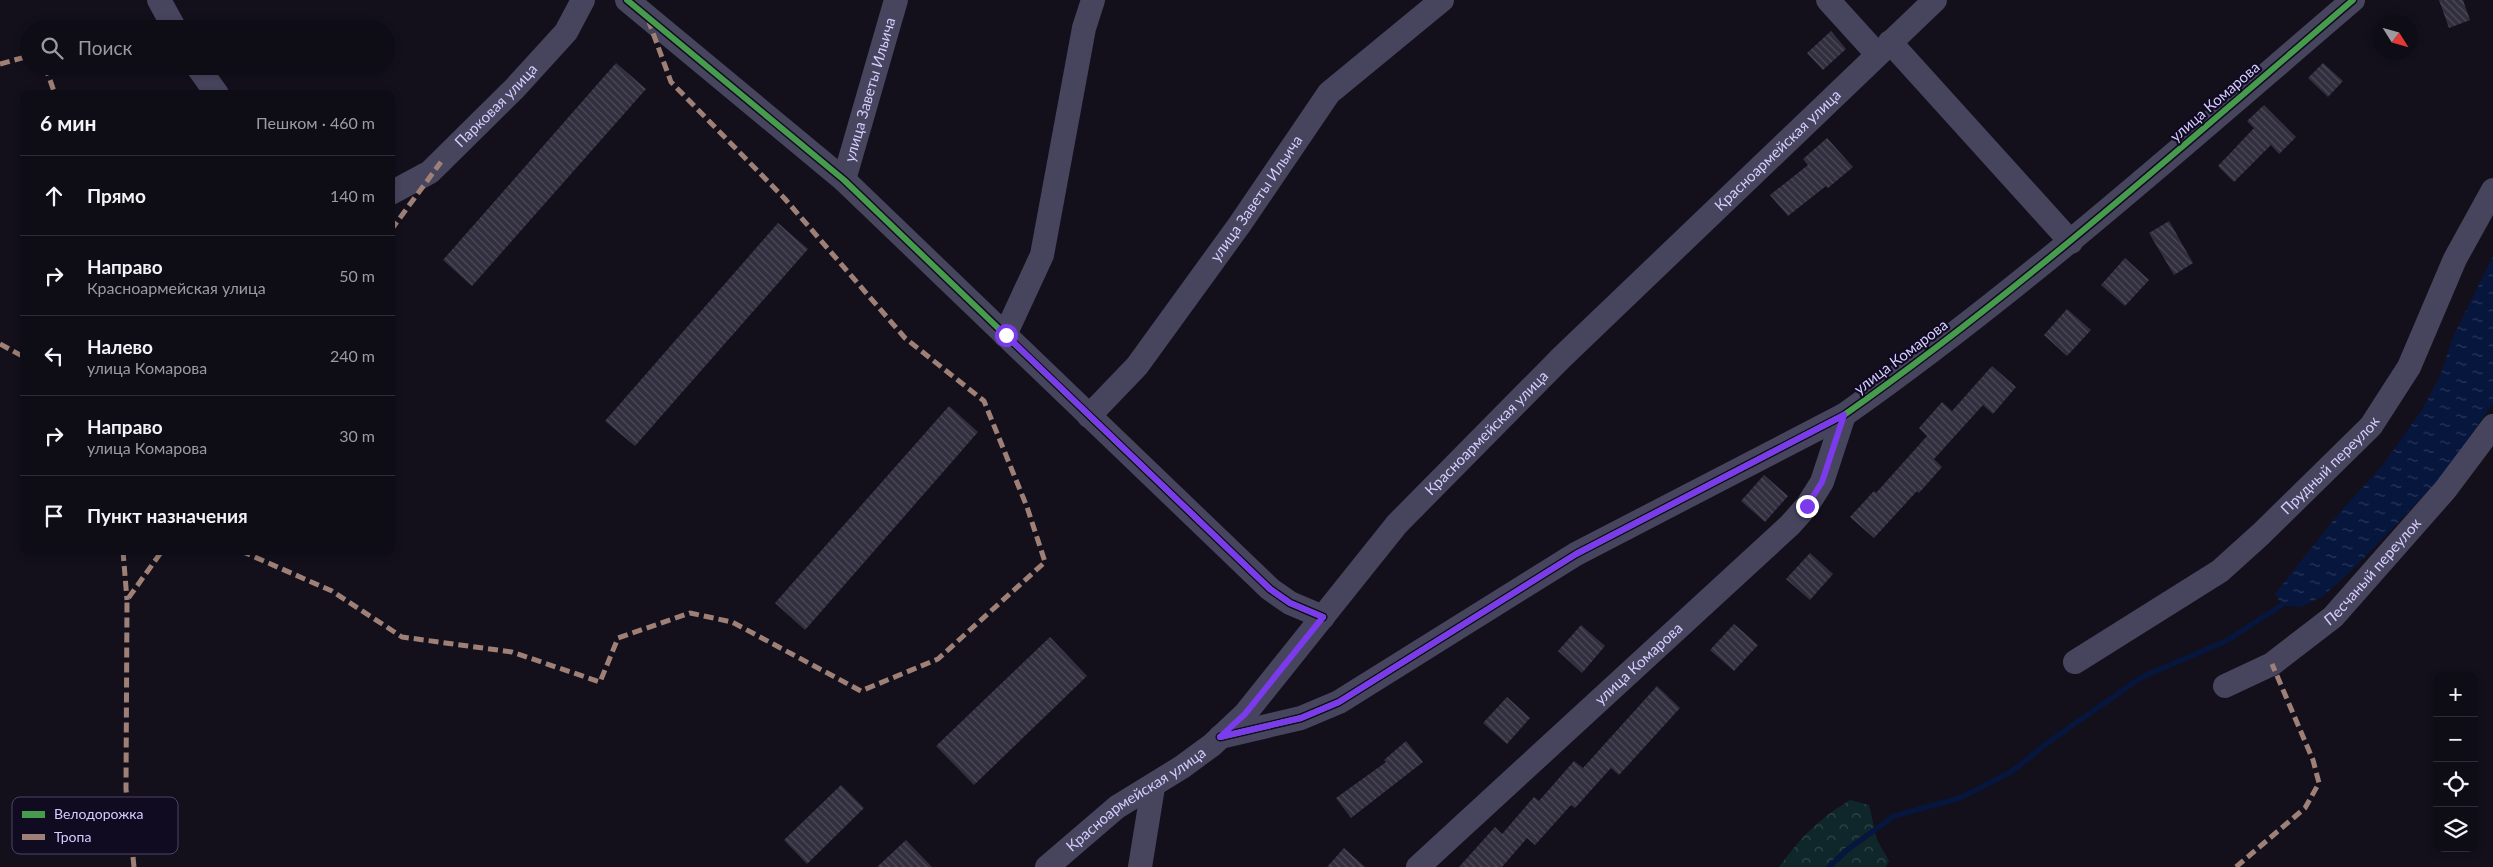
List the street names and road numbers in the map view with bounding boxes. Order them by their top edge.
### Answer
street label: улица Заветы Ильича [840,15,899,164]
street label: улица Комарова [2166,57,2263,145]
street label: Парковая улица [451,60,541,150]
street label: Красноармейская улица [1710,85,1844,214]
street label: улица Заветы Ильича [1206,132,1306,265]
street label: улица Комарова [1850,315,1951,397]
street label: Красноармейская улица [1421,367,1551,498]
street label: Прудный переулок [2277,413,2383,518]
street label: Песчаный переулок [2320,514,2424,629]
street label: улица Комарова [1591,618,1686,708]
street label: Красноармейская улица [1062,743,1209,855]

